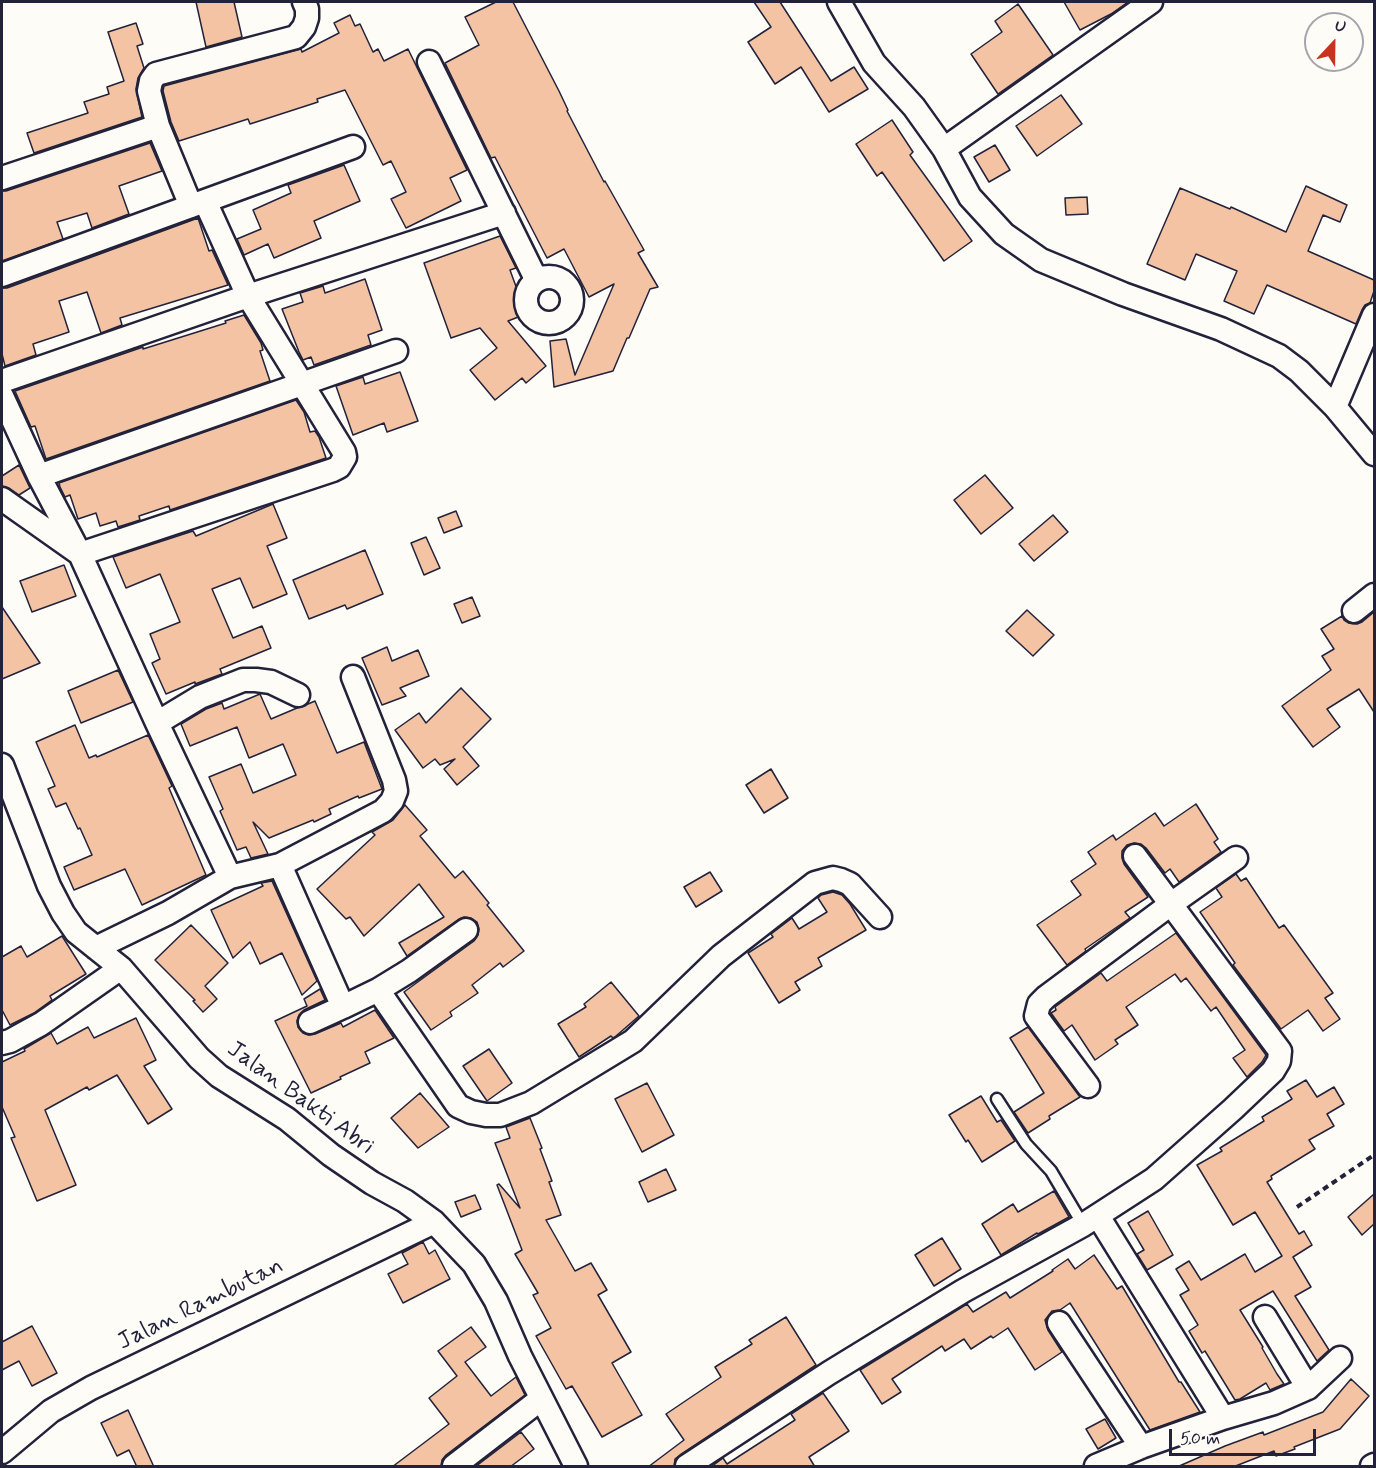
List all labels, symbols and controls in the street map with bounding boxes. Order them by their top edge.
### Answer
north arrow [1304,12,1364,72]
text: U [1331,15,1349,38]
street label: Jalan Bakti Abri [221,1036,379,1162]
street label: Jalan Rambutan [113,1252,289,1358]
scale bar [1172,1417,1319,1455]
text: 50 m [1180,1427,1220,1451]

